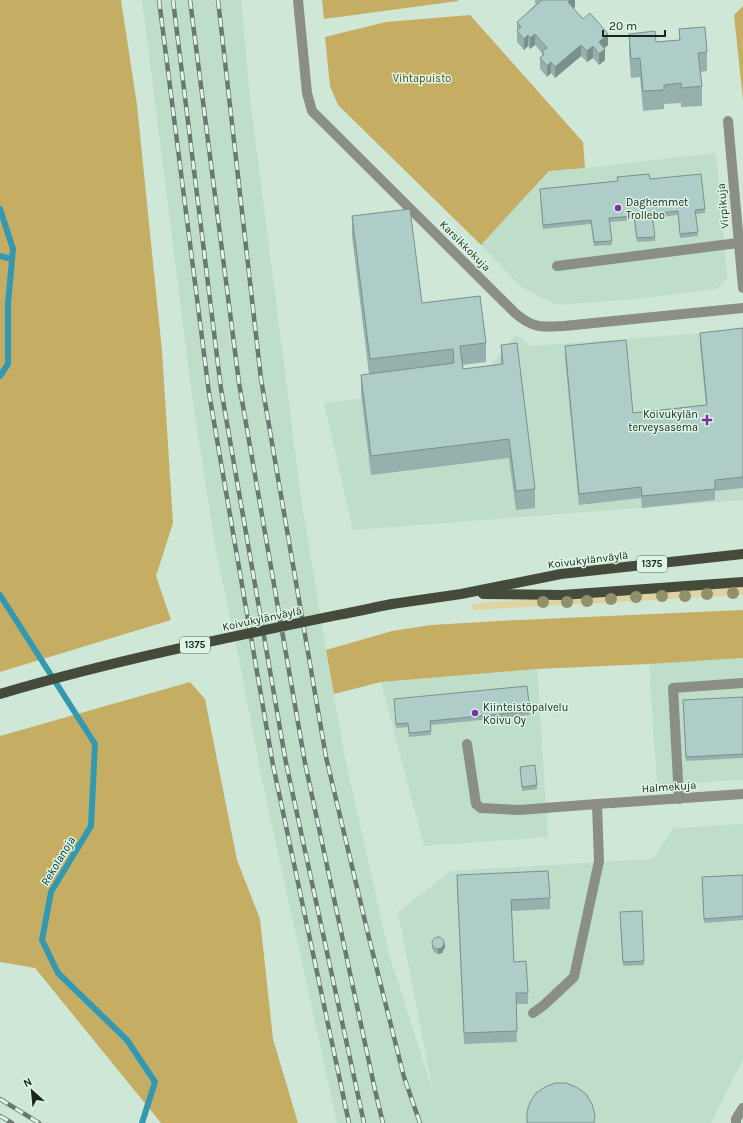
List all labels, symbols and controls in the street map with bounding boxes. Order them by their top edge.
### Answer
scale bar [603,12,665,38]
text: 20 m [609,19,637,33]
park label: Vihtapuisto [393,72,451,85]
street label: Virpikuja [715,183,731,229]
place label: Daghemmet Trollebo [626,196,688,222]
marker: Daghemmet Trollebo [613,203,623,213]
street label: Karsikkokuja [437,218,493,274]
place label: Koivukylän terveysasema [628,408,698,434]
marker: Koivukylän terveysasema [701,414,713,426]
street label: Koivukylänväylä [547,549,629,571]
road number: 1375 [637,556,667,572]
street label: Koivukylänväylä [221,604,303,634]
road number: 1375 [180,637,210,653]
place label: Kiinteistöpalvelu Koivu Oy [483,701,568,727]
marker: Kiinteistöpalvelu Koivu Oy [470,708,480,718]
street label: Halmekuja [641,779,697,795]
water label: Rekolanoja [38,834,78,888]
north arrow [12,1071,52,1111]
text: N [21,1075,34,1090]

